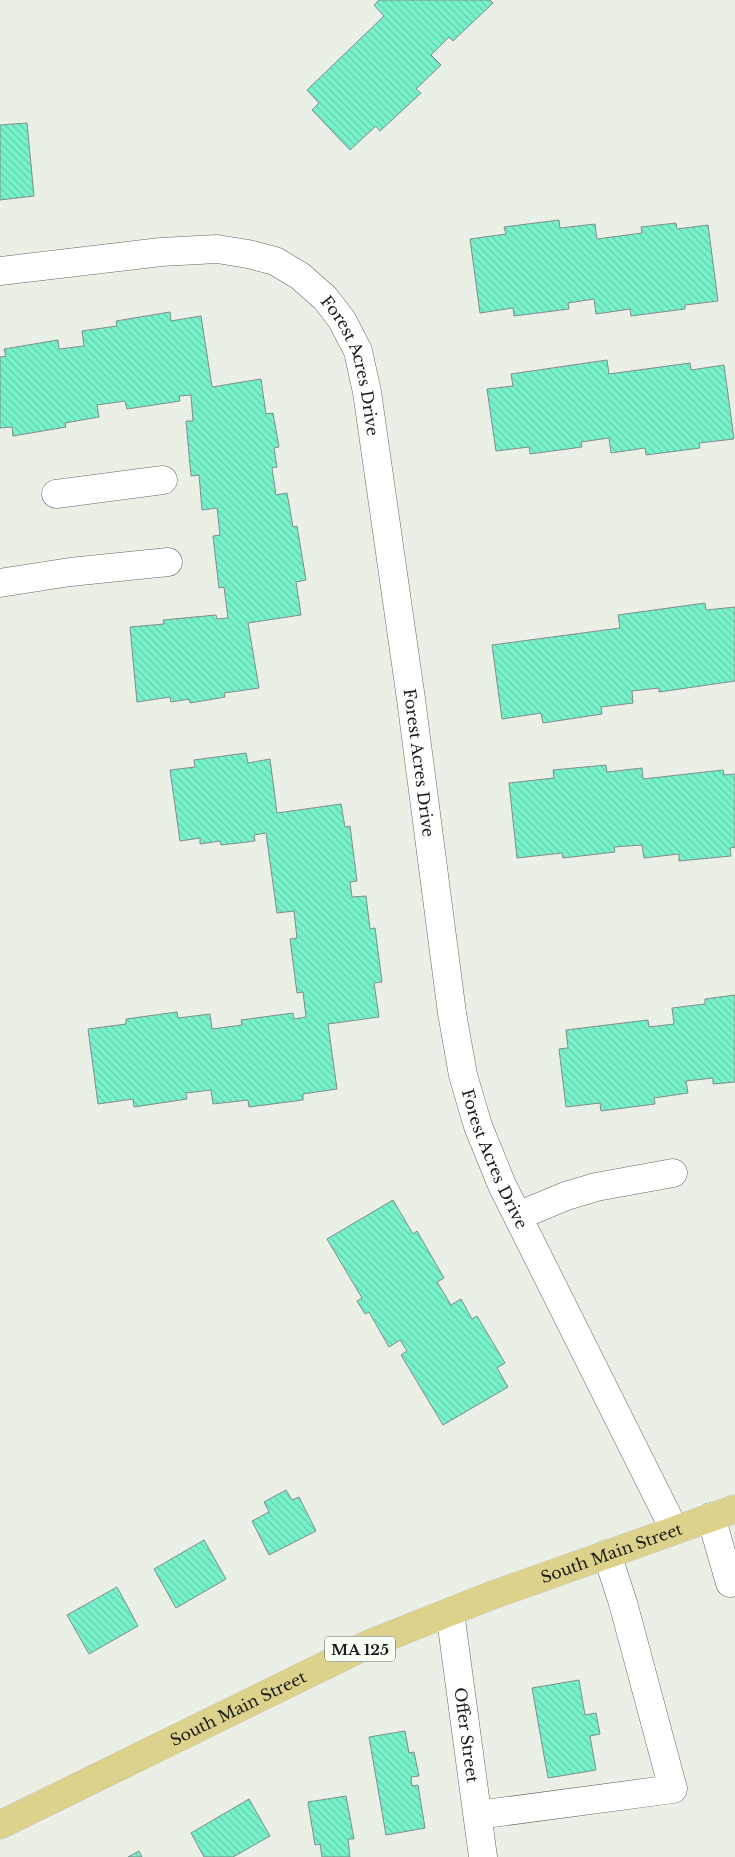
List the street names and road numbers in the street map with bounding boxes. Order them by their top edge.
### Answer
street label: Forest Acres Drive [317,291,383,437]
street label: Forest Acres Drive [400,687,439,838]
street label: Forest Acres Drive [458,1086,532,1232]
street label: South Main Street [538,1519,685,1587]
road number: MA 125 [325,1636,395,1662]
street label: South Main Street [167,1667,309,1750]
street label: Offer Street [450,1686,483,1784]

